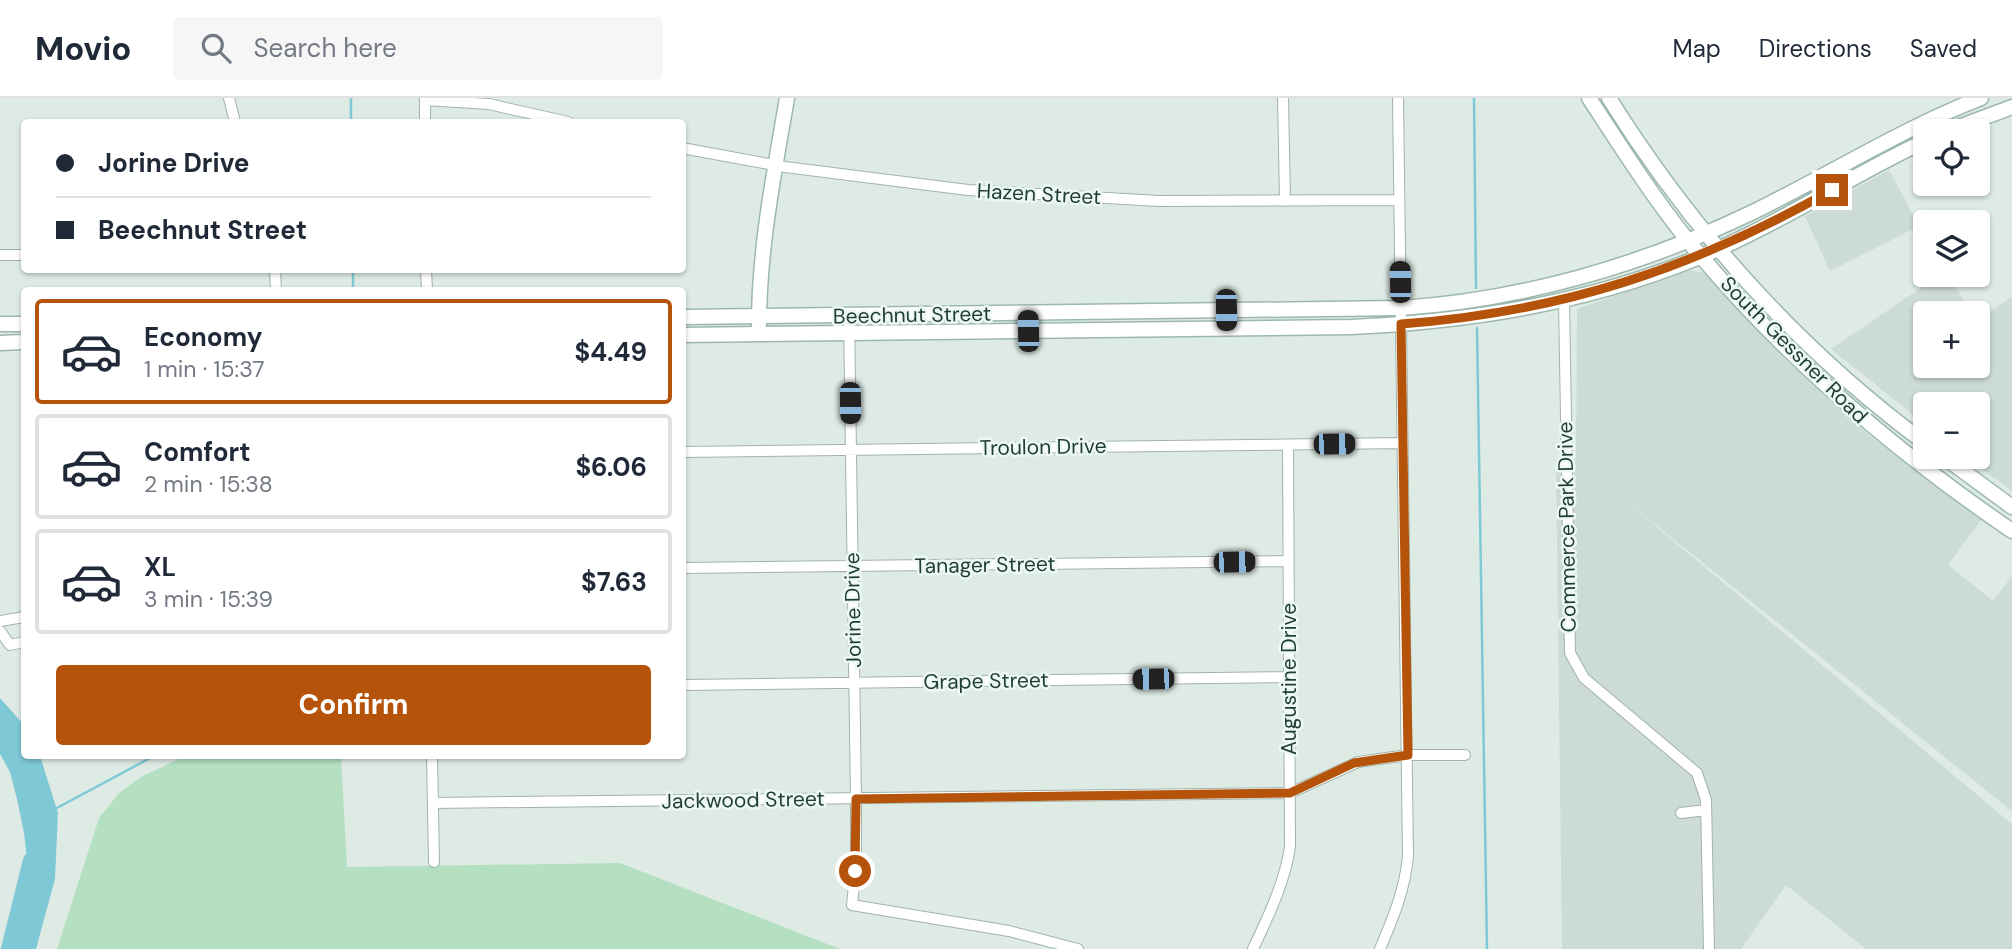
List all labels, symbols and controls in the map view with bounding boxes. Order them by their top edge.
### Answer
search box [173,17,663,80]
text: Movio [35,27,131,70]
icon: search [197,29,235,67]
text: Search here [253,31,397,65]
text: Map [1673,33,1721,64]
text: Directions [1759,33,1872,64]
text: Saved [1910,33,1977,64]
map controls [1913,119,1990,469]
button: locate [1913,119,1990,196]
text: Jorine Drive [98,146,249,180]
route end [1816,174,1848,206]
street label: Hazen Street [976,177,1102,211]
button: layers [1913,210,1990,287]
text: Beechnut Street [98,213,307,247]
car [1390,261,1411,303]
street label: South Gessner Road [1714,270,1874,430]
car [1216,289,1237,331]
street label: Beechnut Street [833,300,991,330]
button: + [1913,301,1990,378]
car [1018,310,1039,352]
icon: car [60,320,123,383]
text: Economy [144,320,262,354]
text: $4.49 [574,335,647,369]
text: 1 min · 15:37 [144,354,265,384]
car [840,382,861,424]
button: − [1913,392,1990,469]
street label: Commerce Park Drive [1551,421,1583,633]
street label: Troulon Drive [979,432,1107,462]
car [1313,433,1356,455]
icon: car [60,435,123,498]
text: Comfort [144,435,250,469]
text: $6.06 [575,450,647,484]
text: 2 min · 15:38 [144,469,273,499]
icon: car [60,550,123,613]
text: XL [144,550,176,584]
street label: Tanager Street [914,550,1056,580]
car [1213,551,1256,573]
street label: Jorine Drive [838,552,868,668]
text: $7.63 [581,565,647,599]
text: 3 min · 15:39 [144,584,273,614]
street label: Augustine Drive [1275,603,1303,755]
button: Confirm [56,665,651,745]
street label: Grape Street [923,666,1049,696]
car [1132,668,1175,690]
street label: Jackwood Street [661,785,825,815]
route start [839,855,871,887]

